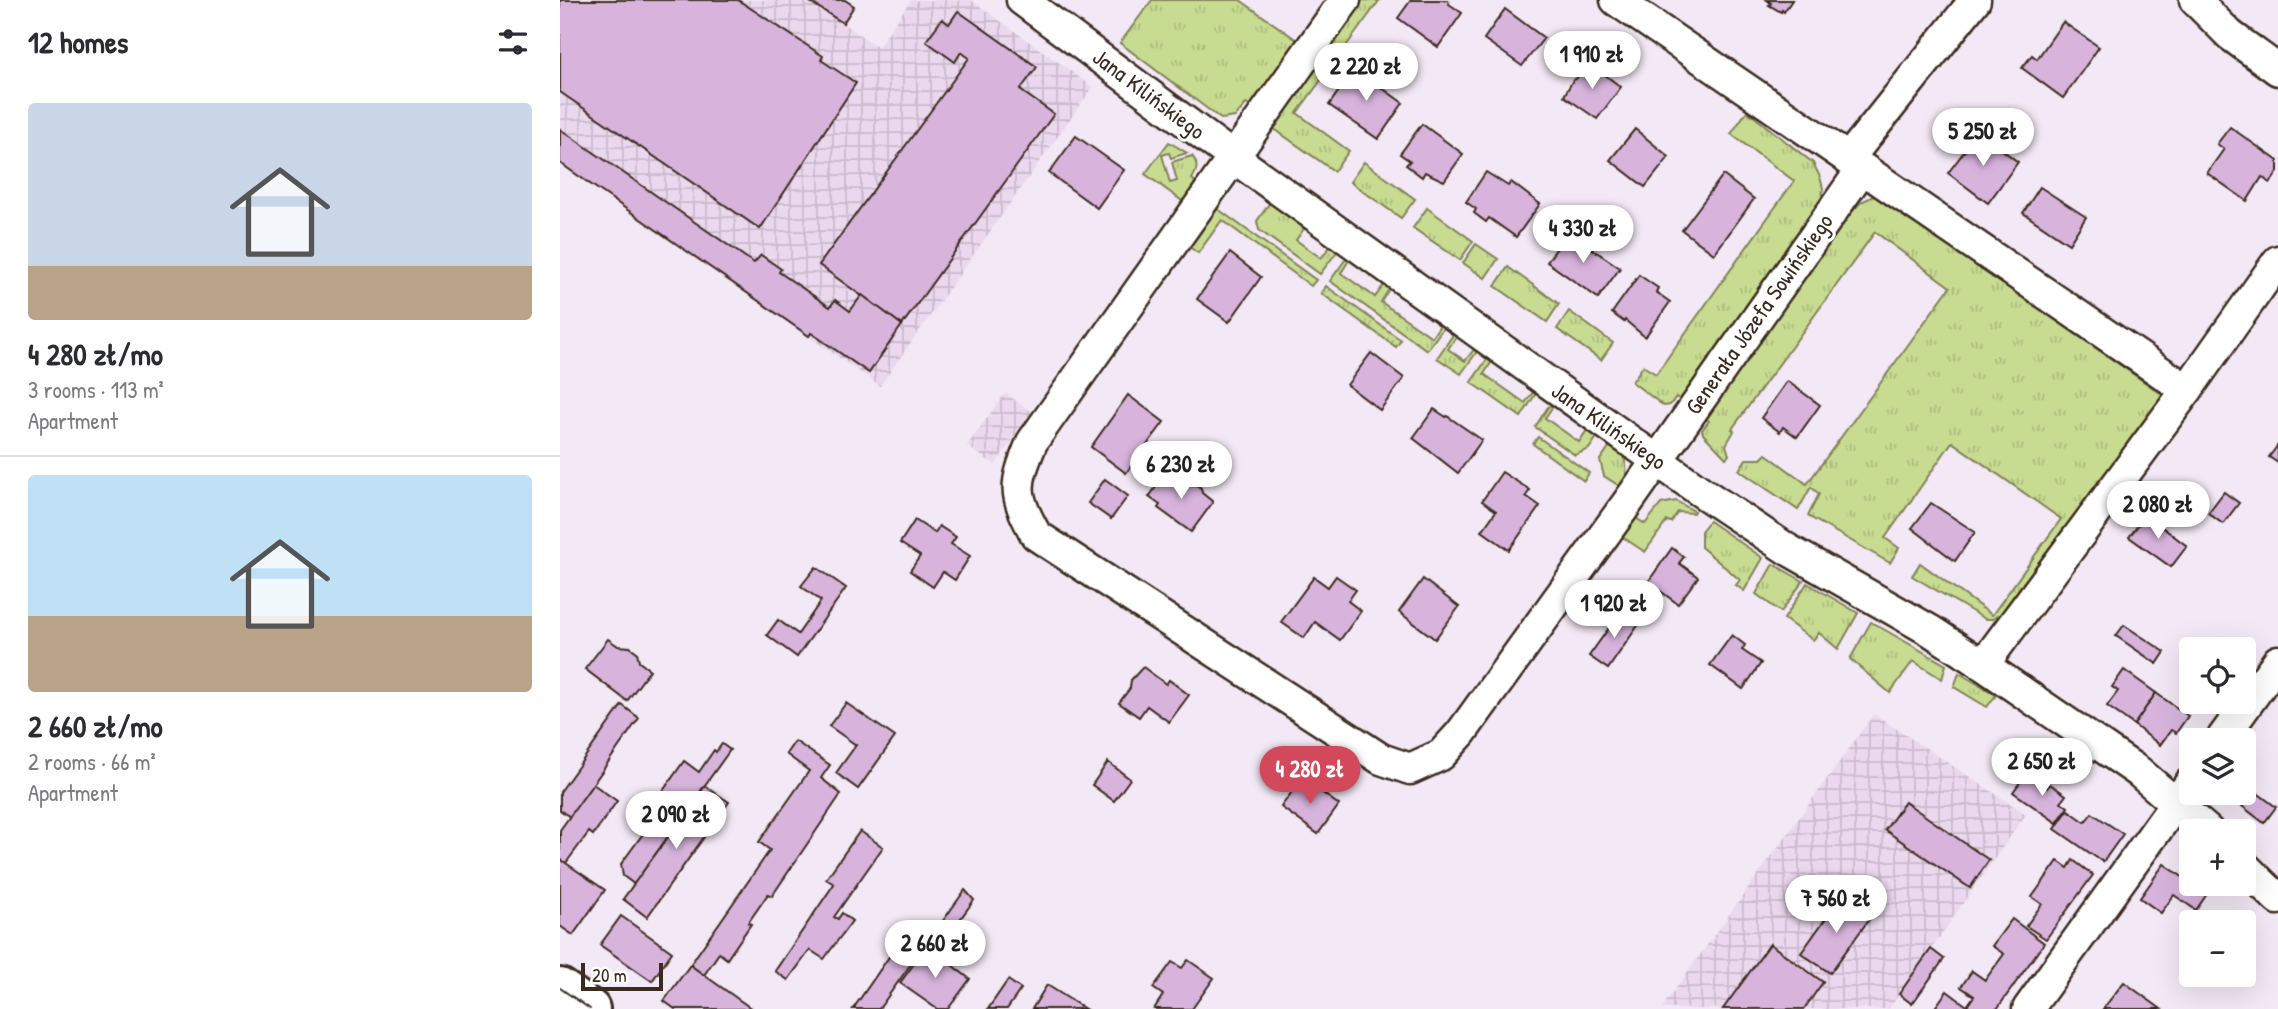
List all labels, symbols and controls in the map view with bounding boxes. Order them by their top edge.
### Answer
text: 12 homes [28,22,128,62]
icon: filters [494,23,532,61]
pin: 1 910 zł [1520,32,1664,91]
text: 1 910 zł [1560,38,1624,69]
street label: Jana Kilińskiego [1087,41,1212,146]
pin: 2 220 zł [1294,43,1438,103]
text: 2 220 zł [1330,50,1402,81]
pin: 5 250 zł [1911,108,2055,168]
text: 5 250 zł [1948,115,2018,146]
icon: home [217,149,343,275]
pin: 4 330 zł [1511,205,1655,265]
street label: Generała Józefa Sowińskiego [1678,207,1840,420]
text: 4 330 zł [1549,212,1617,243]
text: 4 280 zł/mo [28,334,163,374]
text: 3 rooms · 113 m² [28,374,164,405]
street label: Jana Kilińskiego [1546,375,1673,477]
text: Apartment [28,405,118,436]
pin: 6 230 zł [1109,442,1253,501]
text: 6 230 zł [1146,448,1216,479]
pin: 2 080 zł [2086,482,2230,541]
text: 2 080 zł [2123,488,2193,519]
icon: home [217,521,343,647]
pin: 1 920 zł [1542,580,1686,640]
text: 1 920 zł [1580,587,1648,618]
map controls [2179,637,2256,987]
button: locate [2179,637,2256,714]
text: 2 660 zł/mo [28,706,163,746]
button: layers [2179,728,2256,805]
pin: 2 650 zł [1970,738,2114,798]
text: 2 650 zł [2007,745,2077,776]
text: 2 rooms · 66 m² [28,746,156,777]
pin: 4 280 zł [1238,746,1382,806]
text: 4 280 zł [1276,753,1344,784]
text: Apartment [28,777,118,808]
pin: 2 090 zł [604,792,748,851]
text: 2 090 zł [642,798,710,829]
button: + [2179,819,2256,896]
pin: 7 560 zł [1764,876,1908,935]
text: 7 560 zł [1801,882,1871,913]
button: − [2179,910,2256,987]
pin: 2 660 zł [863,920,1007,980]
text: 2 660 zł [901,927,969,958]
scale bar [581,960,663,992]
text: 20 m [592,962,627,988]

